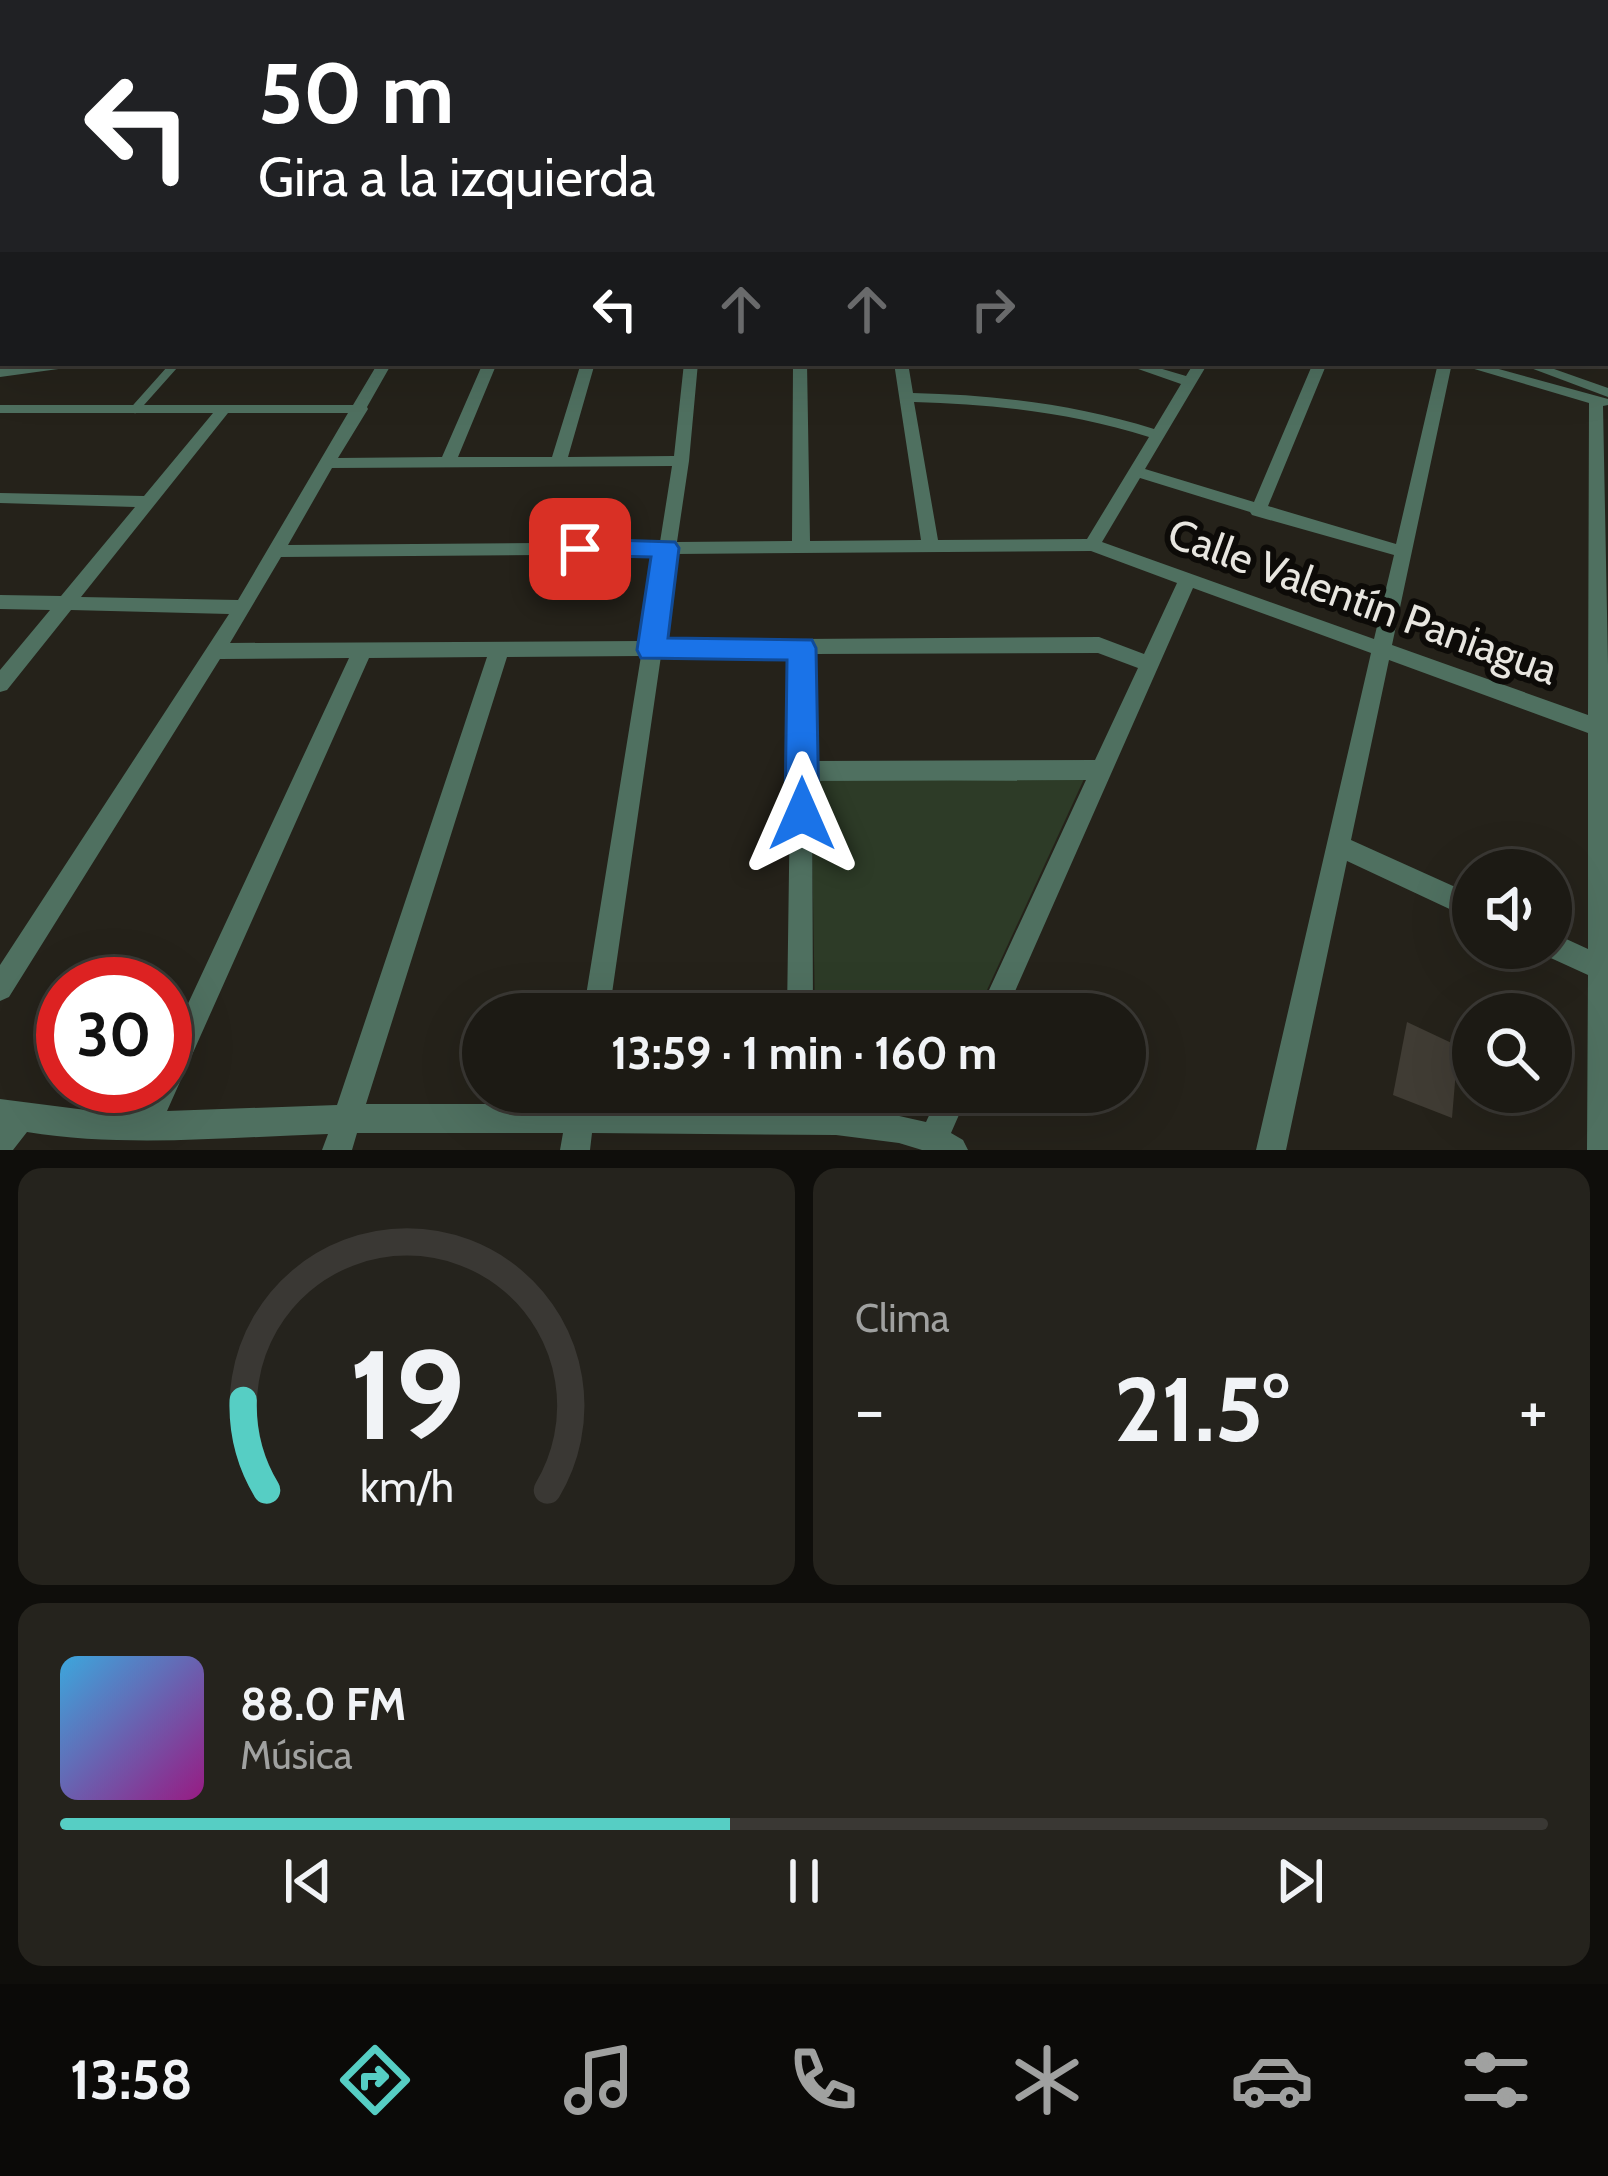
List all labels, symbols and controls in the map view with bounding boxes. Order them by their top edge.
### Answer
text: 50 m [258,42,454,144]
icon: left [60,48,216,204]
text: Gira a la izquierda [258,144,655,210]
icon: left [582,276,648,342]
icon: ahead [708,276,774,342]
icon: ahead [834,276,900,342]
icon: right [960,276,1026,342]
pin [529,498,631,600]
street label: Calle Valentín Paniagua [1161,506,1565,696]
icon: arrive [547,516,613,582]
position arrow [739,751,865,877]
map controls [1452,849,1572,1113]
button: sound [1452,849,1572,969]
speed limit sign: 30 [36,957,192,1113]
button: search [1452,993,1572,1113]
text: 13:59 · 1 min · 160 m [611,1026,997,1080]
text: Clima [855,1294,949,1342]
text: 19 [348,1319,465,1470]
text: 21.5° [1114,1354,1289,1464]
text: − [855,1369,884,1450]
text: + [1519,1369,1548,1450]
text: km/h [360,1460,453,1512]
text: 88.0 FM [240,1677,406,1731]
text: Música [240,1731,352,1779]
icon: previous [275,1848,341,1914]
icon: pause [771,1848,837,1914]
icon: next [1267,1848,1333,1914]
icon: directions [333,2038,417,2122]
icon: music [557,2038,641,2122]
icon: phone [781,2038,865,2122]
icon: climate [1005,2038,1089,2122]
icon: car [1230,2038,1314,2122]
icon: filters [1454,2038,1538,2122]
text: 13:58 [70,2047,193,2113]

